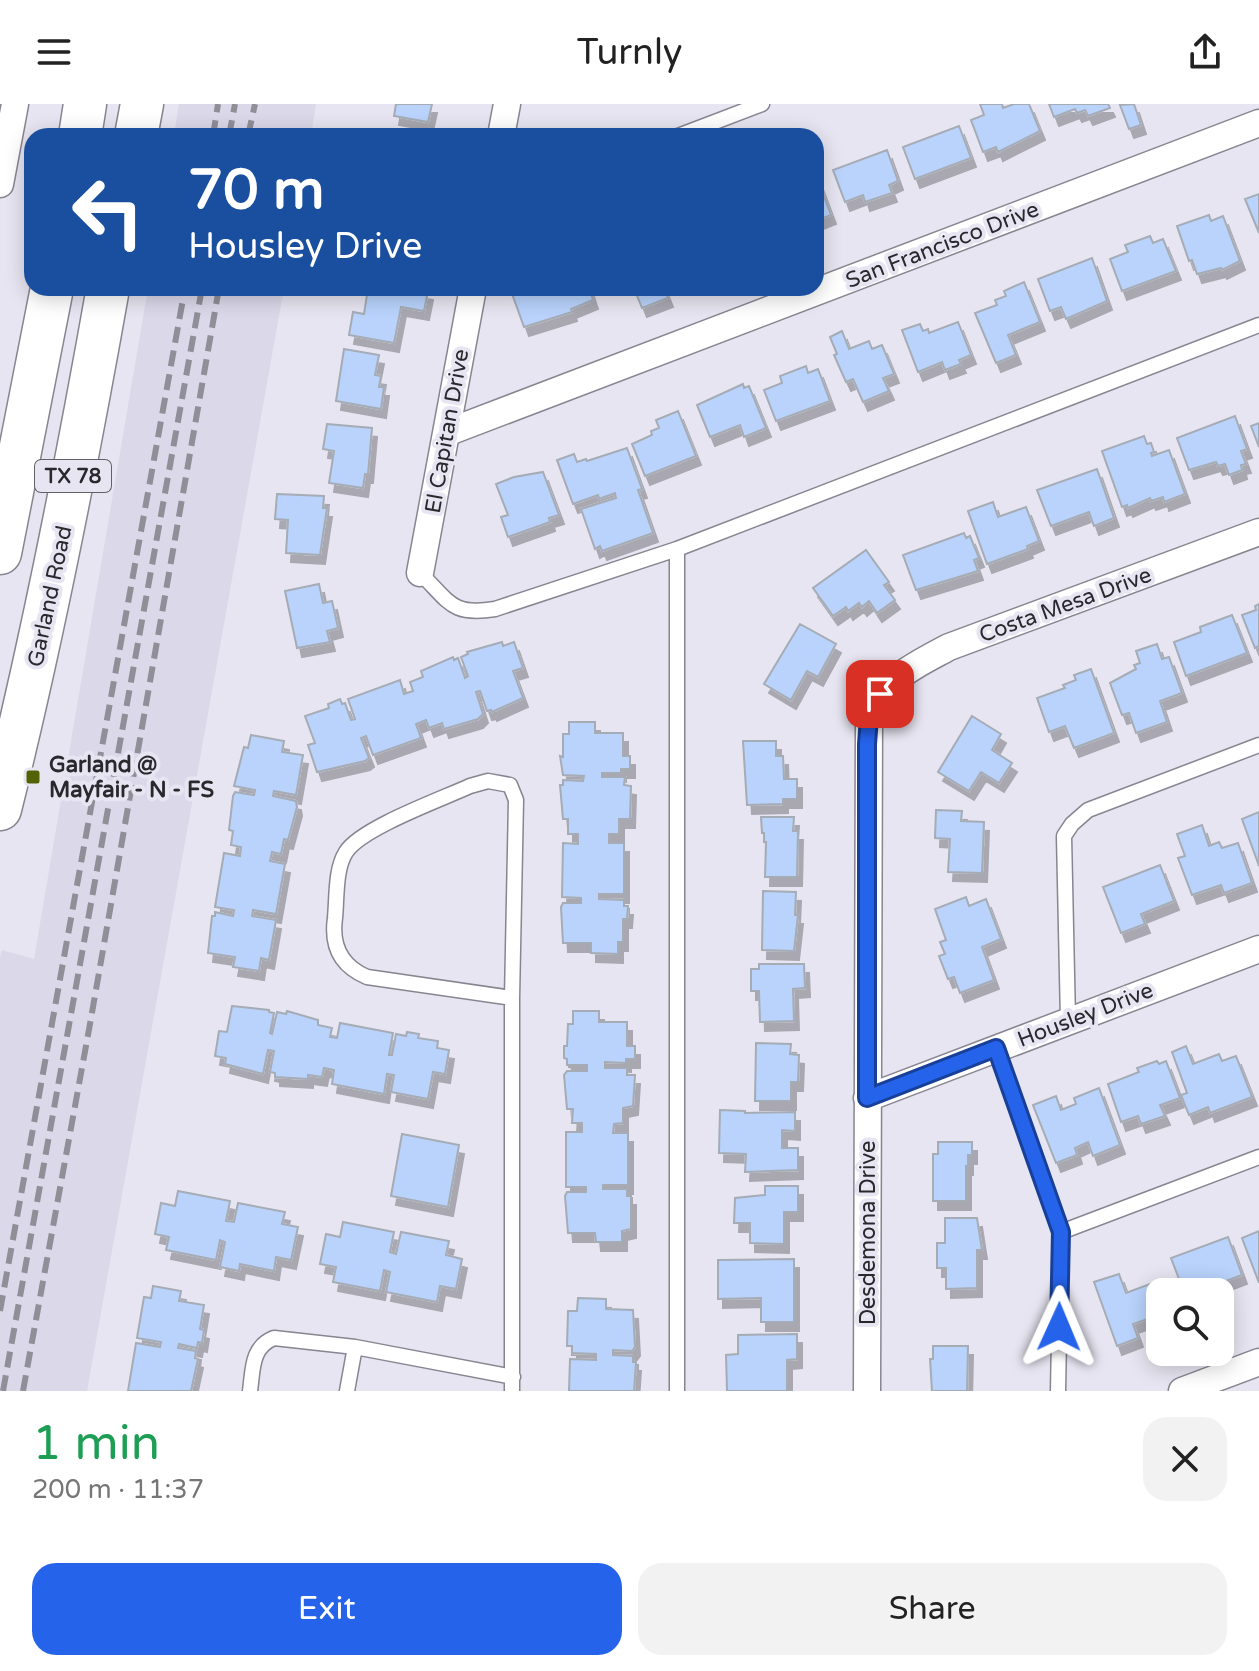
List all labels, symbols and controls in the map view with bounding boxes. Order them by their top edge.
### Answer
icon: menu [32,30,76,74]
icon: share [1183,30,1227,74]
text: Turnly [577,31,682,74]
text: 70 m [188,157,324,224]
icon: left [56,160,160,264]
street label: San Francisco Drive [842,196,1043,294]
text: Housley Drive [188,225,422,268]
street label: El Capitan Drive [420,347,474,515]
road number: TX 78 [35,460,111,492]
street label: Garland Road [22,523,78,669]
street label: Costa Mesa Drive [976,562,1155,648]
pin [846,660,914,728]
icon: arrive [858,672,902,716]
place label: Garland @ Mayfair - N - FS [49,752,214,803]
marker: Garland @ Mayfair - N - FS [24,768,42,786]
street label: Housley Drive [1014,977,1157,1053]
street label: Desdemona Drive [855,1141,881,1325]
map controls [1146,1278,1234,1366]
button: search [1146,1278,1234,1366]
position arrow [1017,1285,1101,1369]
text: 1 min [32,1415,160,1473]
button: close [1143,1417,1227,1501]
text: 200 m · 11:37 [32,1474,204,1505]
button: Exit [32,1563,622,1655]
button: Share [638,1563,1227,1655]

